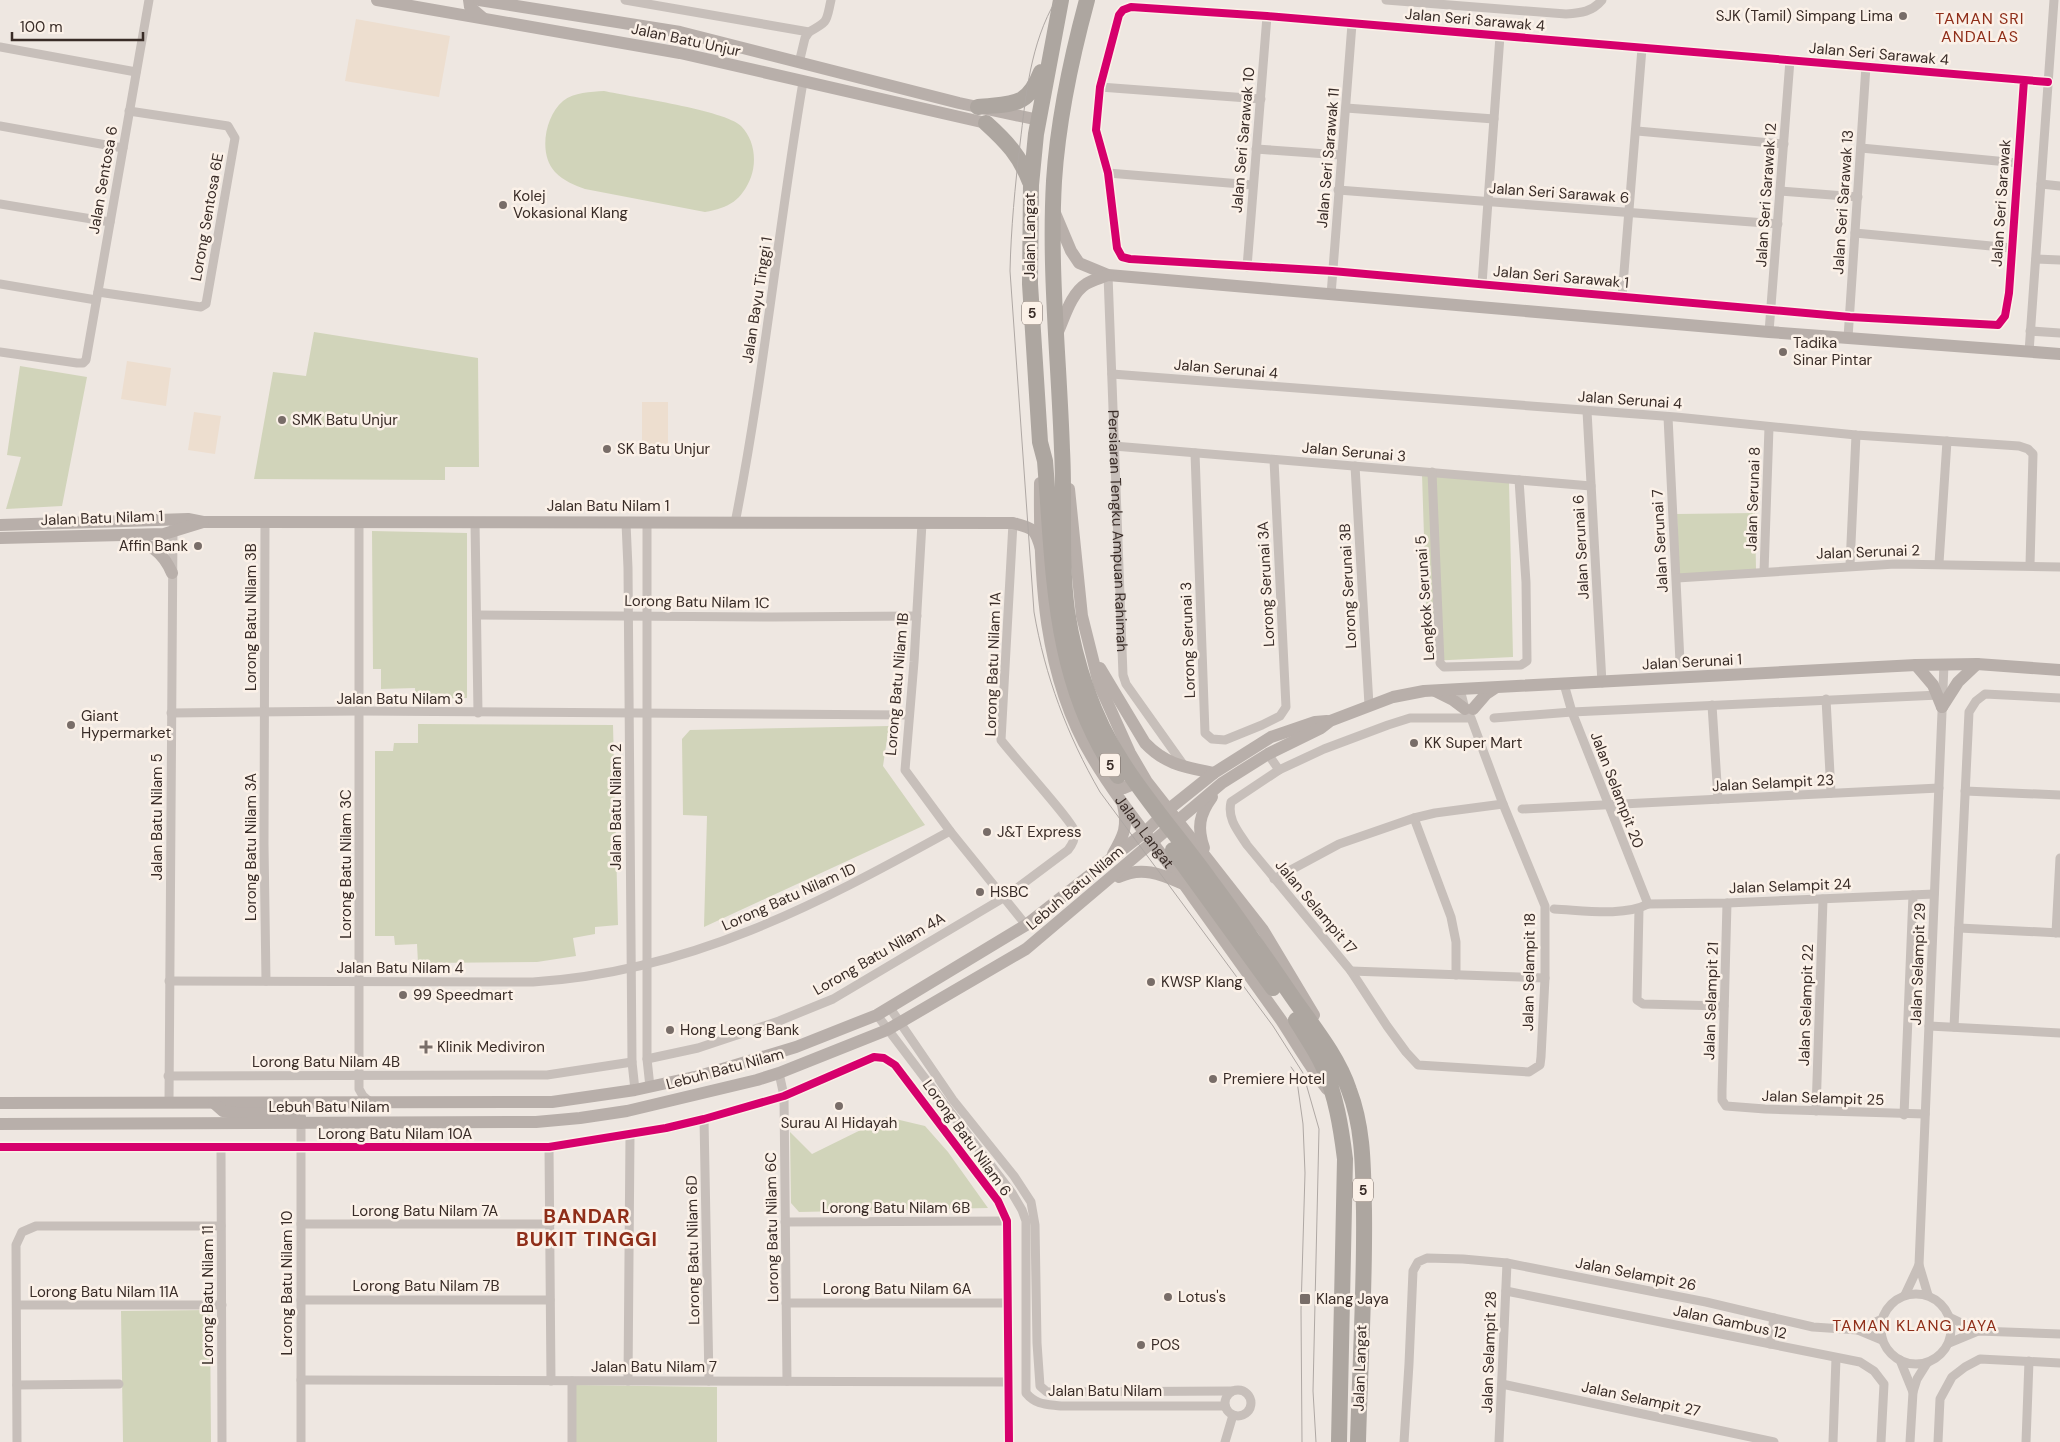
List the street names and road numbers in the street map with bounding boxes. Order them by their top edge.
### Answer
street label: Jalan Seri Sarawak 4 [1404,4,1546,36]
street label: Jalan Batu Unjur [629,19,743,61]
street label: Jalan Seri Sarawak 4 [1808,38,1950,70]
street label: Jalan Seri Sarawak 10 [1227,66,1259,214]
street label: Jalan Seri Sarawak 11 [1312,87,1344,229]
street label: Jalan Seri Sarawak 12 [1751,122,1781,268]
street label: Jalan Sentosa 6 [84,124,122,236]
street label: Jalan Seri Sarawak 13 [1828,129,1858,275]
street label: Jalan Seri Sarawak [1987,138,2015,267]
street label: Lorong Sentosa 6E [186,151,228,283]
street label: Jalan Seri Sarawak 6 [1488,178,1630,208]
street label: Jalan Langat [1020,193,1040,279]
street label: Jalan Bayu Tinggi 1 [737,236,777,364]
street label: Jalan Seri Sarawak 1 [1492,261,1630,293]
road number: 5 [1022,302,1042,324]
street label: Jalan Serunai 4 [1173,354,1279,384]
street label: Jalan Serunai 4 [1577,386,1683,414]
street label: Persiaran Tengku Ampuan Rahimah [1103,409,1132,652]
street label: Jalan Serunai 3 [1301,437,1407,467]
street label: Jalan Serunai 8 [1741,446,1765,552]
street label: Jalan Serunai 7 [1647,489,1673,593]
street label: Jalan Serunai 6 [1568,494,1594,600]
street label: Jalan Batu Nilam 1 [547,496,669,516]
street label: Jalan Batu Nilam 1 [40,506,164,530]
street label: Lorong Serunai 3A [1253,521,1279,647]
street label: Lorong Serunai 3B [1335,523,1361,649]
street label: Lengkok Serunai 5 [1411,535,1439,661]
street label: Jalan Serunai 2 [1816,540,1920,564]
street label: Lorong Batu Nilam 3B [241,543,261,691]
street label: Lorong Serunai 3 [1176,582,1200,698]
street label: Lorong Batu Nilam 1C [624,591,770,613]
street label: Lorong Batu Nilam 1A [980,591,1006,737]
street label: Lorong Batu Nilam 1B [881,612,913,756]
street label: Jalan Serunai 1 [1641,649,1743,675]
street label: Jalan Batu Nilam 3 [337,689,463,709]
street label: Jalan Selampit 20 [1586,729,1648,851]
street label: Jalan Batu Nilam 2 [606,744,626,870]
street label: Jalan Batu Nilam 5 [147,753,167,881]
road number: 5 [1100,754,1120,776]
street label: Jalan Selampit 23 [1711,770,1835,796]
street label: Lorong Batu Nilam 3A [241,773,261,921]
street label: Lorong Batu Nilam 3C [336,789,356,939]
street label: Jalan Langat [1110,791,1179,873]
street label: Lebuh Batu Nilam [1022,841,1128,935]
street label: Jalan Selampit 17 [1271,856,1361,958]
street label: Lorong Batu Nilam 1D [719,858,859,936]
street label: Jalan Selampit 24 [1729,874,1851,898]
street label: Jalan Selampit 29 [1906,902,1930,1026]
street label: Lorong Batu Nilam 4A [809,908,949,1000]
street label: Jalan Selampit 18 [1518,913,1540,1031]
street label: Jalan Selampit 21 [1699,942,1723,1060]
street label: Jalan Selampit 22 [1794,944,1818,1066]
street label: Jalan Batu Nilam 4 [336,958,464,978]
street label: Lebuh Batu Nilam [664,1044,786,1094]
street label: Lorong Batu Nilam 4B [252,1052,400,1072]
street label: Lorong Batu Nilam 6 [918,1076,1016,1200]
street label: Jalan Selampit 25 [1761,1086,1885,1110]
street label: Lebuh Batu Nilam [268,1097,390,1117]
street label: Lorong Batu Nilam 10A [318,1124,472,1144]
street label: Lorong Batu Nilam 6C [761,1152,783,1302]
street label: Lorong Batu Nilam 6D [682,1175,704,1325]
road number: 5 [1353,1178,1373,1202]
street label: Lorong Batu Nilam 6B [822,1198,970,1218]
street label: Lorong Batu Nilam 7A [352,1201,498,1221]
street label: Lorong Batu Nilam 10 [277,1211,297,1355]
street label: Lorong Batu Nilam 11 [198,1225,218,1365]
street label: Jalan Selampit 26 [1574,1252,1698,1296]
street label: Lorong Batu Nilam 7B [353,1276,499,1296]
street label: Lorong Batu Nilam 6A [823,1279,971,1299]
street label: Lorong Batu Nilam 11A [29,1282,179,1302]
street label: Jalan Selampit 28 [1477,1291,1501,1413]
street label: Jalan Gambus 12 [1671,1300,1789,1344]
street label: Jalan Langat [1348,1324,1372,1412]
street label: Jalan Batu Nilam 7 [591,1357,717,1377]
street label: Jalan Selampit 27 [1580,1377,1702,1421]
street label: Jalan Batu Nilam [1048,1381,1162,1401]

